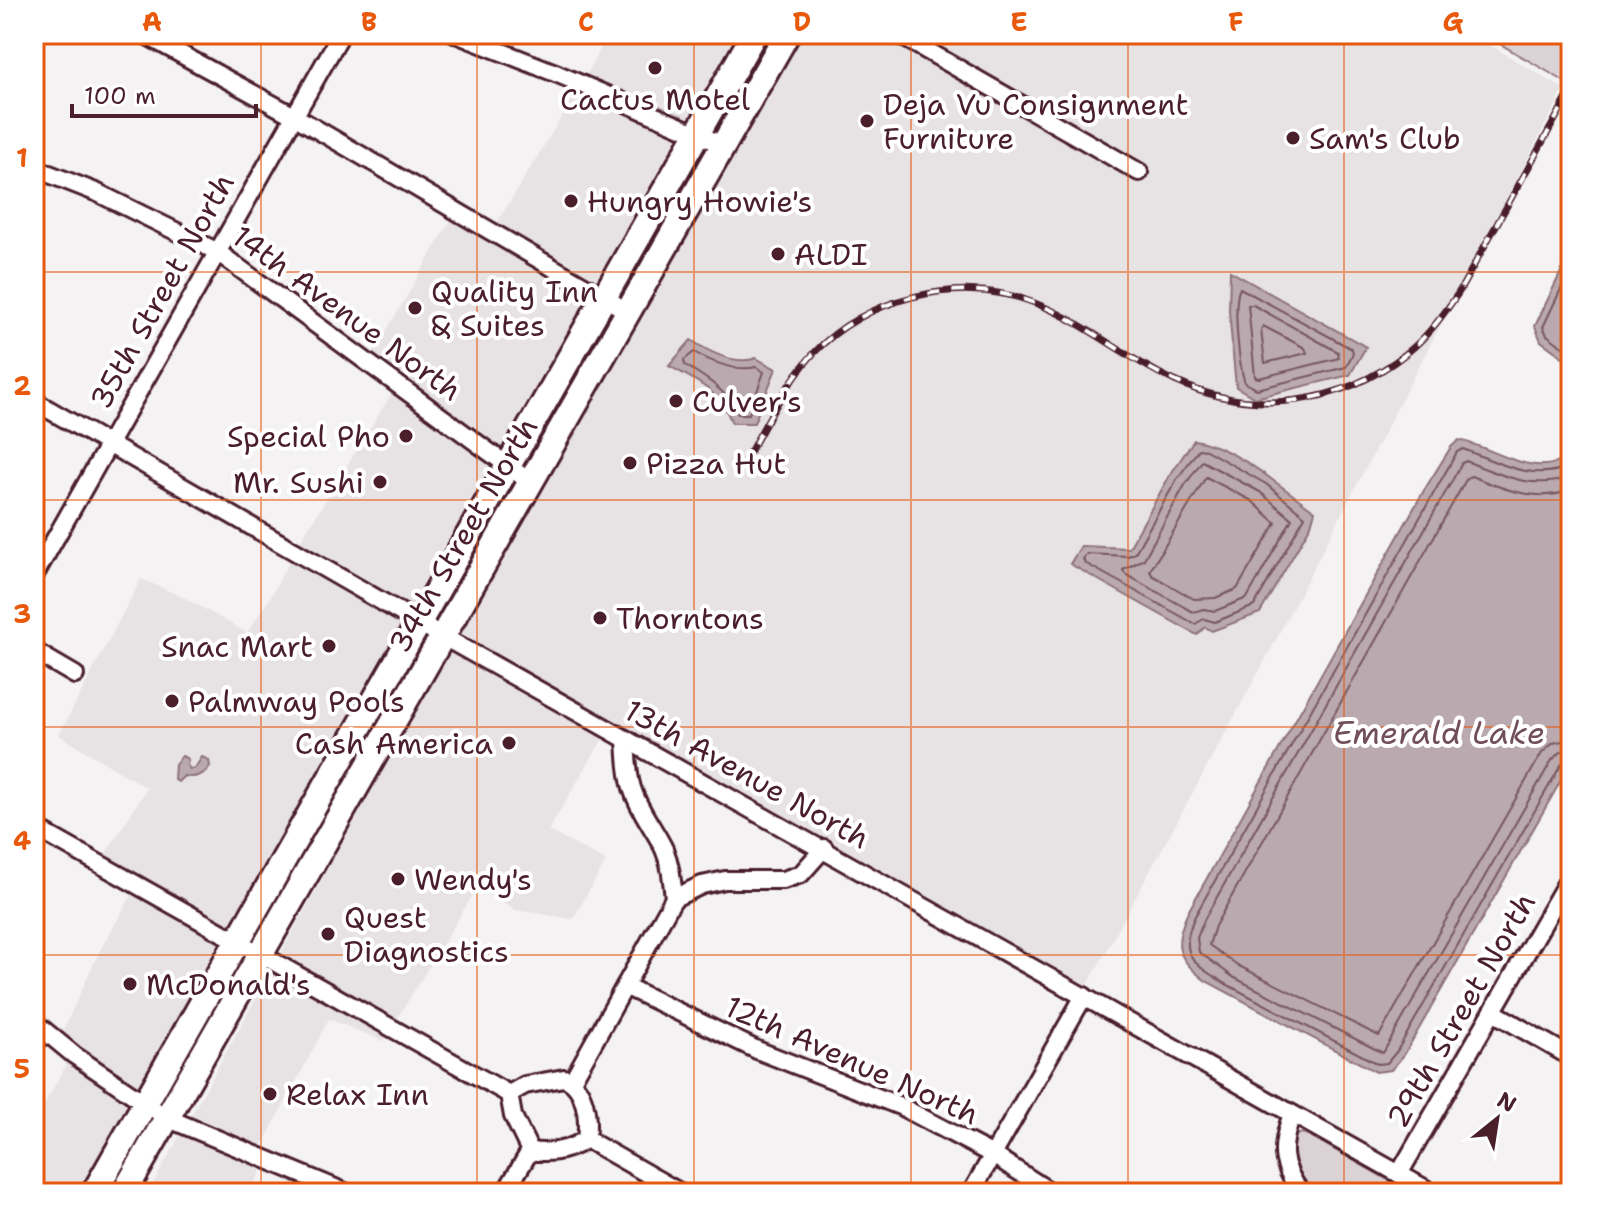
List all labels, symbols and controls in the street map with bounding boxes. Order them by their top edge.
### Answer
text: A [142,4,162,39]
text: B [361,4,377,39]
text: C [578,4,594,39]
text: D [793,4,811,39]
text: E [1010,4,1028,39]
text: F [1228,4,1244,39]
text: G [1443,4,1464,39]
marker: Cactus Motel [646,59,664,77]
scale bar [72,68,256,118]
place label: Cactus Motel [560,79,750,120]
text: 100 m [84,80,156,112]
place label: Deja Vu Consignment Furniture [883,84,1189,159]
marker: Deja Vu Consignment Furniture [858,112,876,130]
place label: Sam's Club [1309,118,1461,159]
marker: Sam's Club [1284,129,1302,147]
text: 1 [16,140,28,175]
street label: 35th Street North [80,166,244,416]
place label: Hungry Howie's [587,181,812,222]
marker: Hungry Howie's [562,192,580,210]
street label: 14th Avenue North [224,216,470,410]
place label: ALDI [794,234,867,275]
marker: ALDI [769,245,787,263]
place label: Quality Inn & Suites [431,271,598,346]
marker: Quality Inn & Suites [406,299,424,317]
text: 2 [13,368,31,403]
place label: Culver's [692,381,802,422]
marker: Culver's [667,392,685,410]
street label: 34th Street North [379,410,547,660]
place label: Special Pho [227,416,390,457]
marker: Special Pho [397,427,415,445]
place label: Pizza Hut [646,443,786,484]
marker: Pizza Hut [621,454,639,472]
place label: Mr. Sushi [233,462,364,503]
marker: Mr. Sushi [371,473,389,491]
text: 3 [13,596,31,631]
place label: Thorntons [616,598,764,639]
marker: Thorntons [591,609,609,627]
place label: Snac Mart [161,626,313,667]
marker: Snac Mart [320,637,338,655]
place label: Palmway Pools [188,681,405,722]
street label: 13th Avenue North [617,690,877,858]
marker: Palmway Pools [163,692,181,710]
water label: Emerald Lake [1333,711,1545,754]
place label: Cash America [295,723,493,764]
marker: Cash America [500,734,518,752]
text: 4 [13,823,31,858]
place label: Wendy's [414,859,532,900]
marker: Wendy's [389,870,407,888]
street label: 29th Street North [1379,886,1543,1134]
place label: Quest Diagnostics [344,897,509,972]
marker: Quest Diagnostics [319,925,337,943]
place label: McDonald's [146,964,311,1005]
marker: McDonald's [121,975,139,993]
street label: 12th Avenue North [719,986,985,1134]
text: 5 [14,1051,30,1086]
place label: Relax Inn [286,1074,429,1115]
north arrow [1457,1079,1537,1159]
marker: Relax Inn [261,1085,279,1103]

